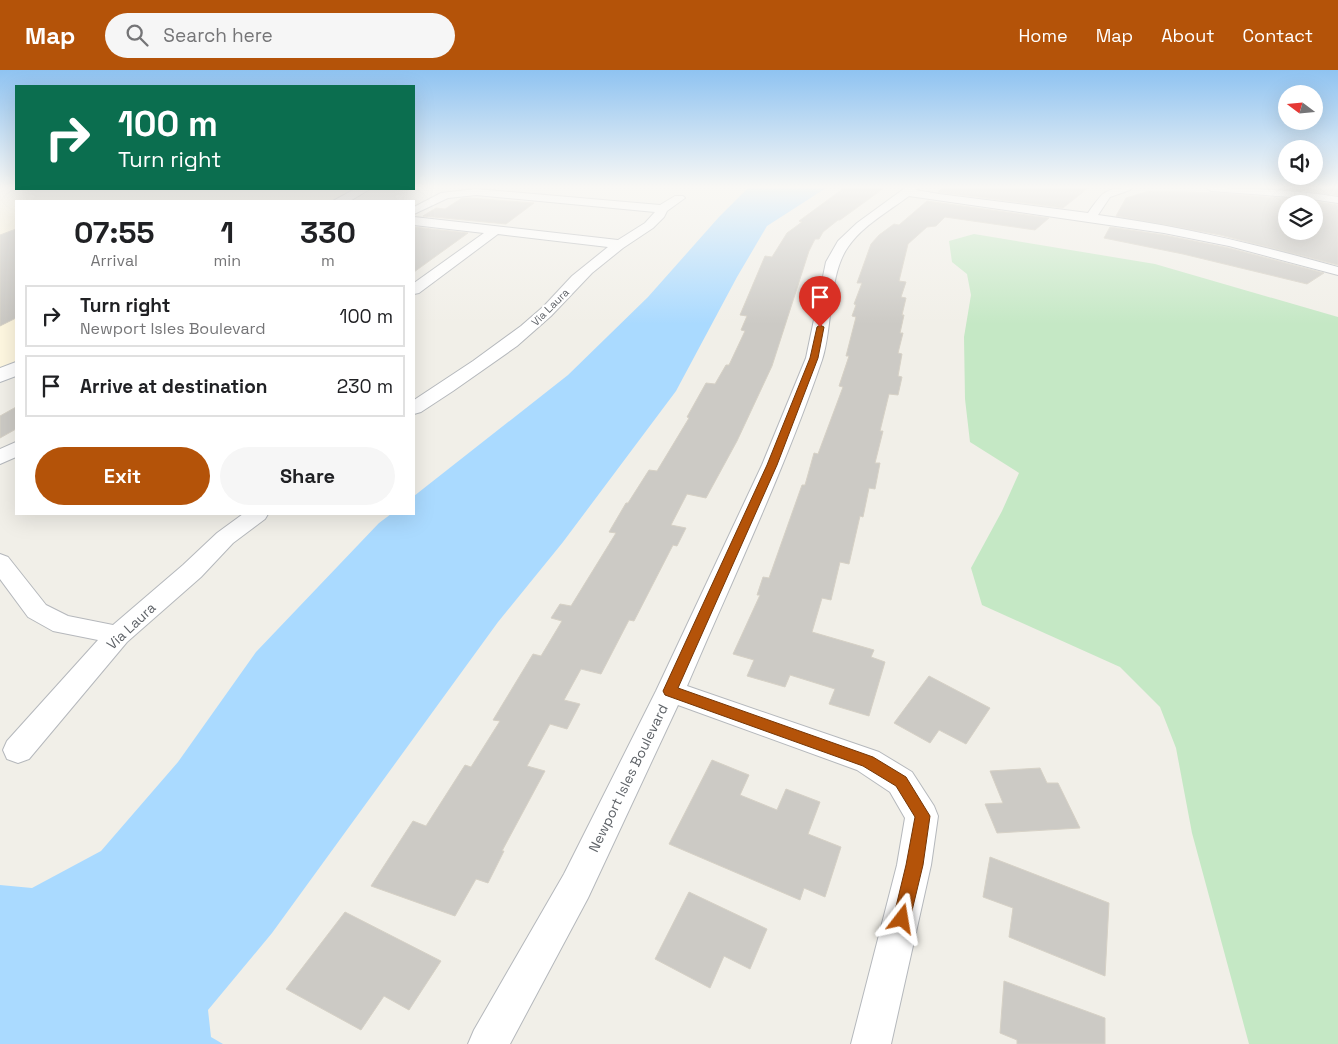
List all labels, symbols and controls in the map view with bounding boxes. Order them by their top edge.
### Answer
search box [105,13,455,58]
text: Map [25,20,75,51]
icon: search [123,21,151,49]
text: Search here [163,23,273,48]
text: Home [1019,24,1068,47]
text: Map [1096,24,1133,47]
text: About [1161,24,1215,47]
text: Contact [1243,24,1313,47]
north arrow [1278,85,1322,130]
map controls [1278,85,1323,240]
text: 100 m [118,102,218,146]
icon: right [35,105,100,170]
button: sound [1278,140,1323,185]
text: Turn right [118,145,221,173]
button: layers [1278,195,1323,240]
text: 07:55 [74,213,154,252]
text: 1 [220,213,234,252]
text: 330 [300,213,356,252]
text: Arrival [90,250,138,271]
text: min [213,250,241,271]
text: m [321,250,335,271]
pin [799,276,841,327]
icon: arrive [806,283,834,311]
street label: Via Laura [528,285,572,329]
text: Turn right [80,293,170,318]
icon: right [37,302,65,330]
text: 100 m [339,304,393,329]
text: Newport Isles Boulevard [80,318,266,339]
icon: arrive [37,372,65,400]
text: Arrive at destination [80,374,268,399]
text: 230 m [337,374,393,399]
button: Exit [35,447,210,505]
button: Share [220,447,395,505]
street label: Via Laura [103,599,159,653]
street label: Newport Isles Boulevard [584,701,672,855]
position arrow [875,892,927,944]

